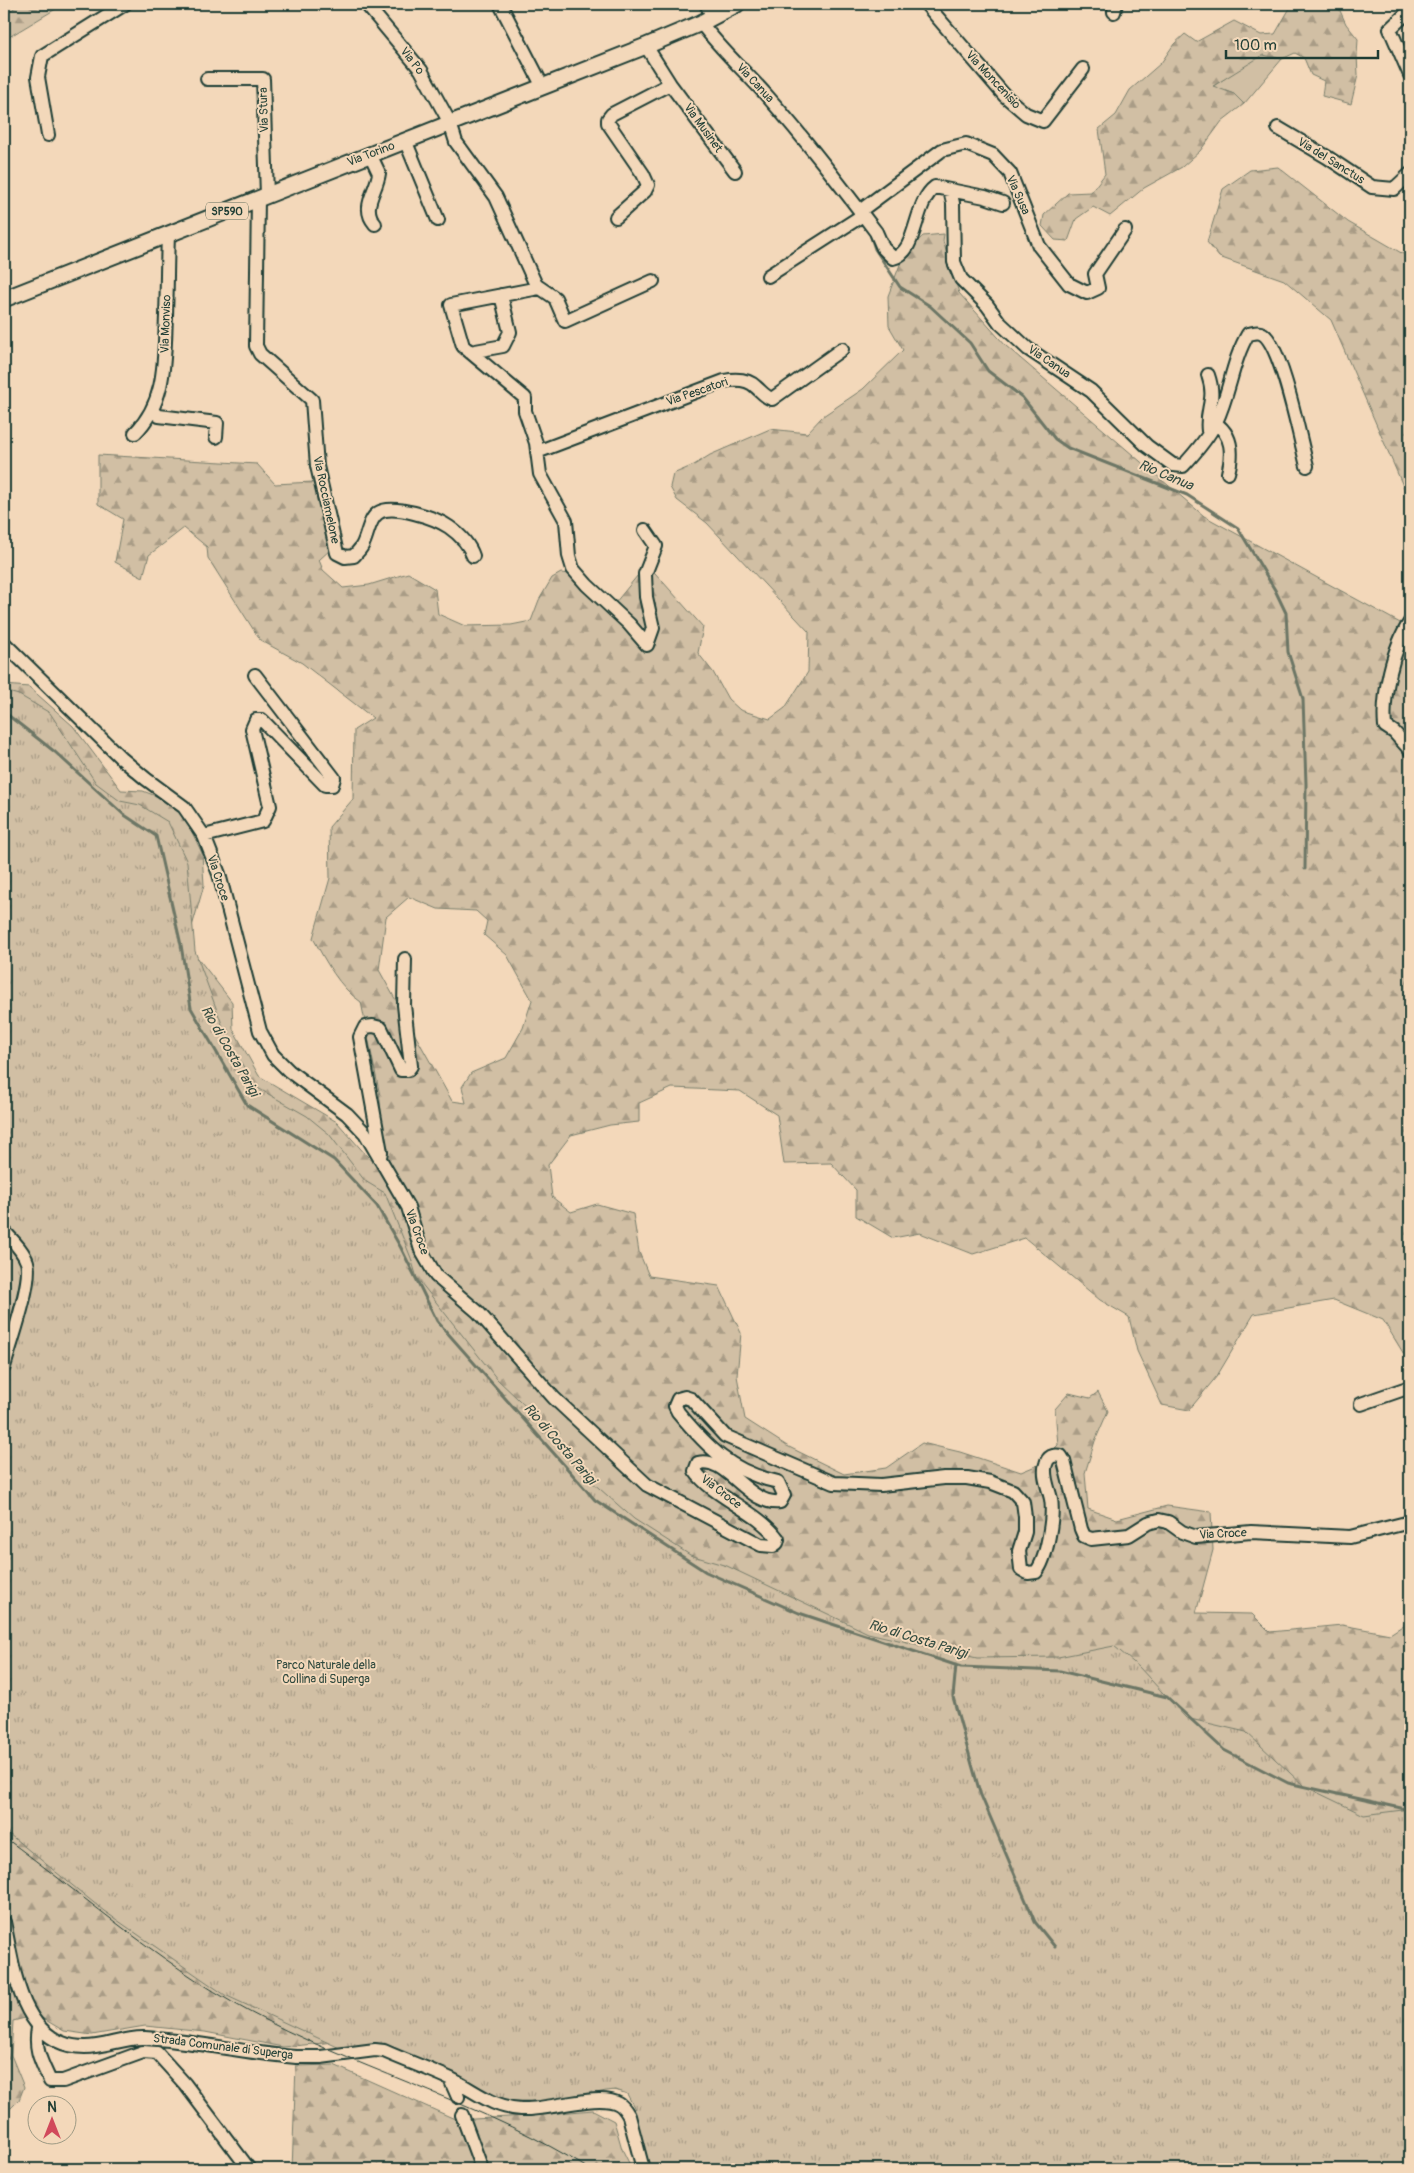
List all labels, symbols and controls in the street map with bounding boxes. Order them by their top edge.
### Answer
scale bar [1226,28,1379,60]
text: 100 m [1234,36,1277,55]
street label: Via Po [397,44,428,78]
street label: Via Moncenisio [962,48,1024,113]
street label: Via Canua [733,60,777,106]
street label: Via Stura [256,87,272,133]
street label: Via Musinet [680,100,726,156]
street label: Via del Sanctus [1295,134,1368,188]
street label: Via Torino [345,138,397,170]
street label: Via Susa [1003,173,1033,217]
road number: SP590 [206,202,248,220]
street label: Via Monviso [157,294,175,354]
street label: Via Canua [1025,342,1074,382]
street label: Via Pescatori [664,374,730,410]
street label: Via Rocciamelone [309,455,343,545]
water label: Rio Canua [1136,456,1197,495]
street label: Via Croce [204,853,232,903]
water label: Rio di Costa Parigi [197,1003,264,1102]
street label: Via Croce [402,1207,432,1257]
water label: Rio di Costa Parigi [520,1400,601,1490]
street label: Via Croce [698,1472,745,1512]
street label: Via Croce [1199,1525,1247,1543]
water label: Rio di Costa Parigi [867,1616,972,1663]
park label: Parco Naturale della Collina di Superga [276,1658,376,1687]
street label: Strada Comunale di Superga [152,2031,294,2063]
north arrow [28,2096,78,2146]
text: N [47,2099,57,2116]

